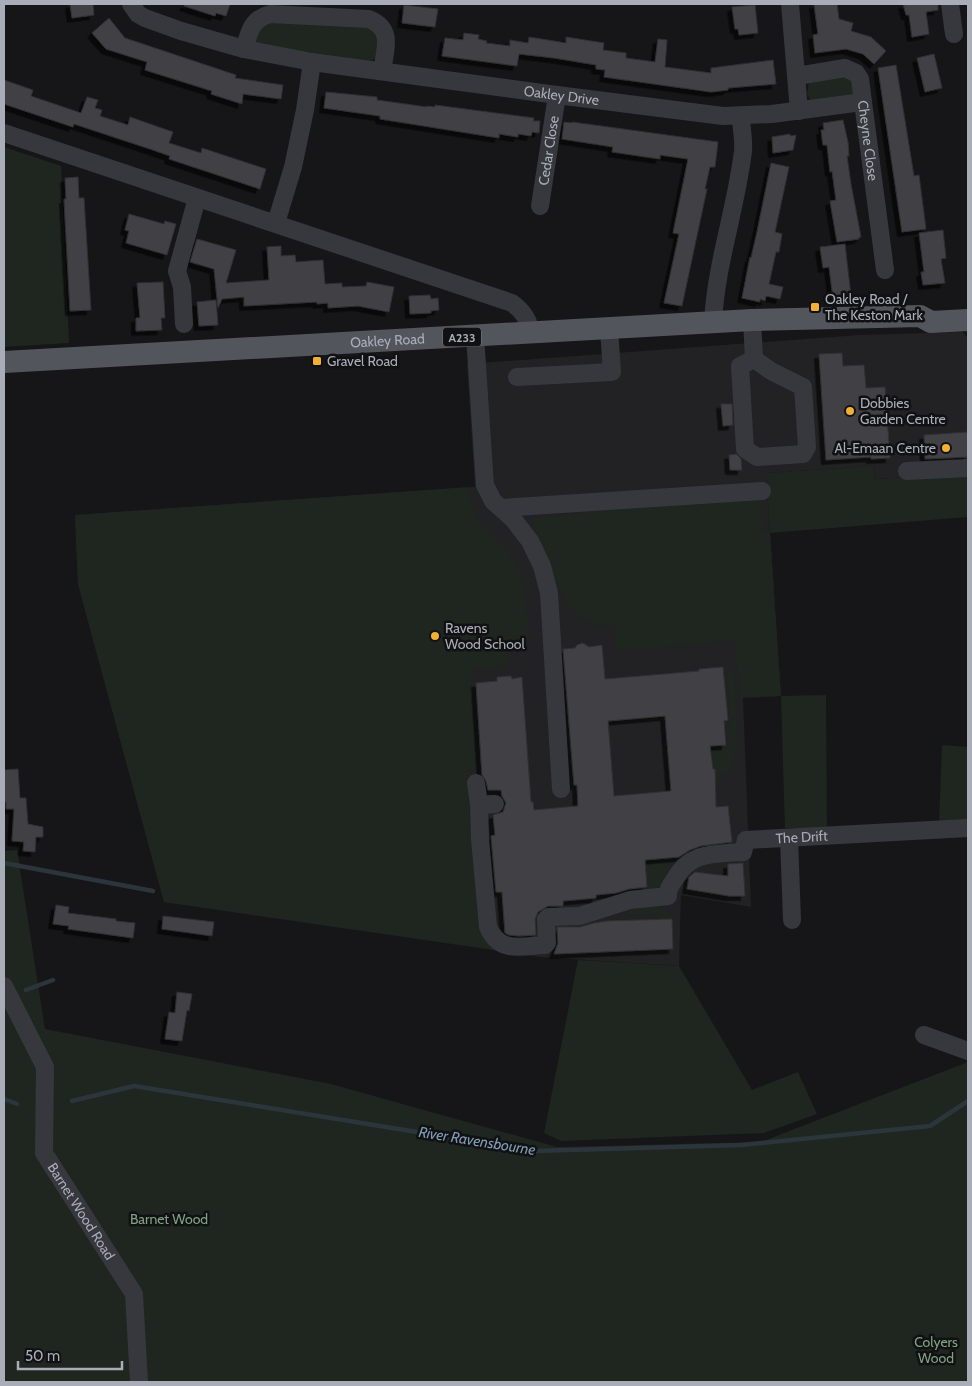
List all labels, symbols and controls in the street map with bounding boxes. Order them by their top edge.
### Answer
street label: Oakley Drive [523,82,600,109]
street label: Cheyne Close [854,99,882,182]
street label: Cedar Close [534,115,563,187]
place label: Oakley Road / The Keston Mark [825,290,923,324]
marker: Oakley Road / The Keston Mark [809,301,821,313]
road number: A233 [443,328,481,347]
street label: Oakley Road [350,329,425,352]
place label: Gravel Road [327,352,398,370]
marker: Gravel Road [311,355,323,367]
place label: Dobbies Garden Centre [860,394,946,428]
marker: Dobbies Garden Centre [844,405,856,417]
place label: Al-Emaan Centre [834,439,936,457]
marker: Al-Emaan Centre [940,442,952,454]
place label: Ravens Wood School [445,619,526,653]
marker: Ravens Wood School [429,630,441,642]
street label: The Drift [775,827,829,847]
water label: River Ravensbourne [417,1123,537,1159]
street label: Barnet Wood Road [44,1159,119,1263]
park label: Barnet Wood [130,1210,208,1228]
park label: Colyers Wood [914,1333,958,1367]
scale bar [18,1338,121,1370]
text: 50 m [25,1347,60,1365]

